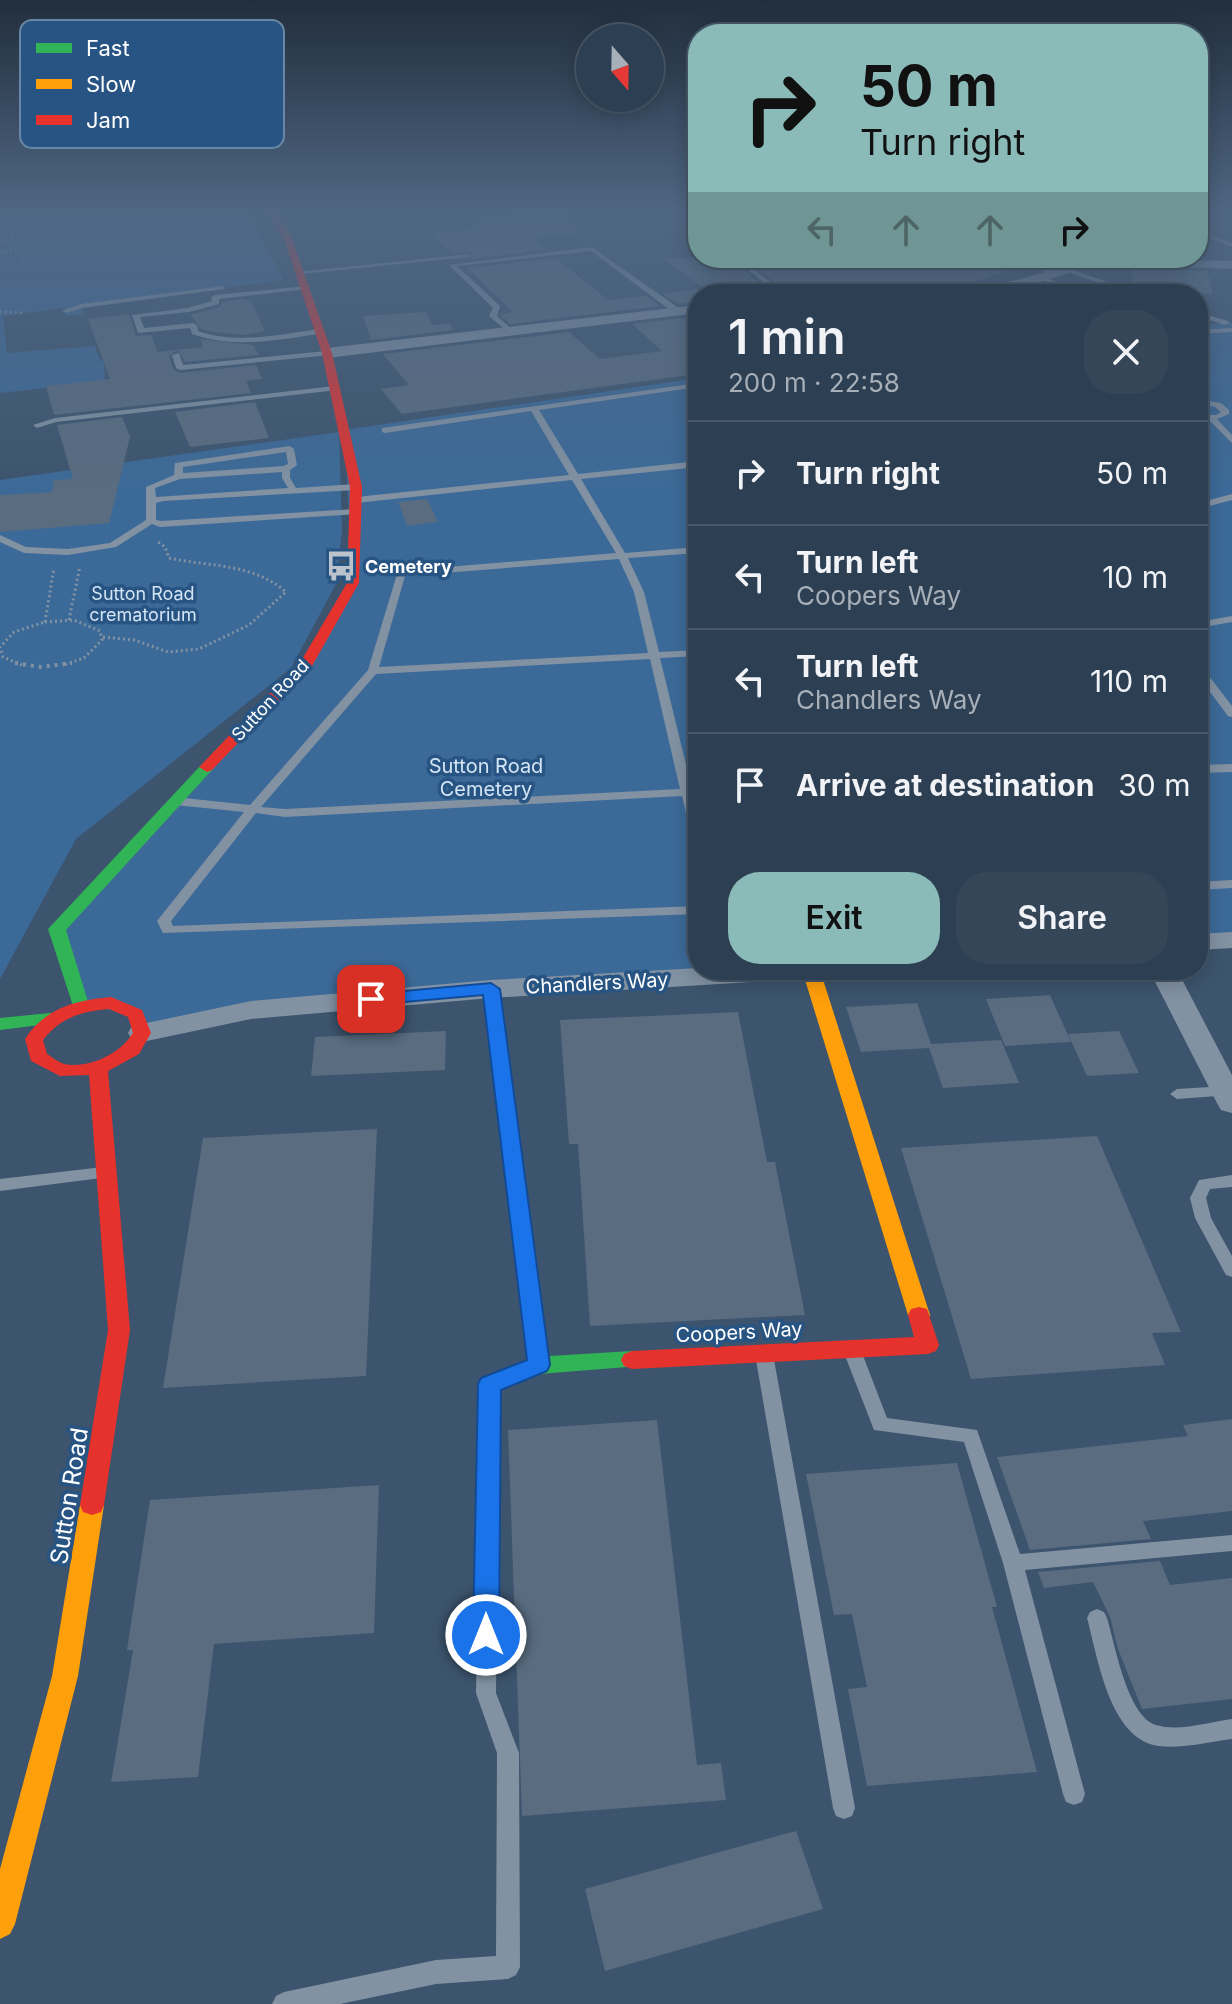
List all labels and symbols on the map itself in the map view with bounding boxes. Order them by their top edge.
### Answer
legend [20,20,284,148]
north arrow [576,24,664,112]
text: Fast [86,35,130,61]
text: Slow [86,71,136,97]
text: Jam [86,107,130,133]
bus stop icon: Cemetery [324,549,358,583]
place label: Cemetery [365,556,452,577]
park label: Sutton Road crematorium [89,583,197,625]
street label: Sutton Road [227,655,313,745]
park label: Sutton Road Cemetery [429,754,543,801]
pin [337,965,405,1033]
street label: Chandlers Way [525,967,669,999]
street label: Coopers Way [675,1317,803,1347]
street label: Sutton Road [44,1426,94,1566]
position arrow [444,1593,528,1677]

